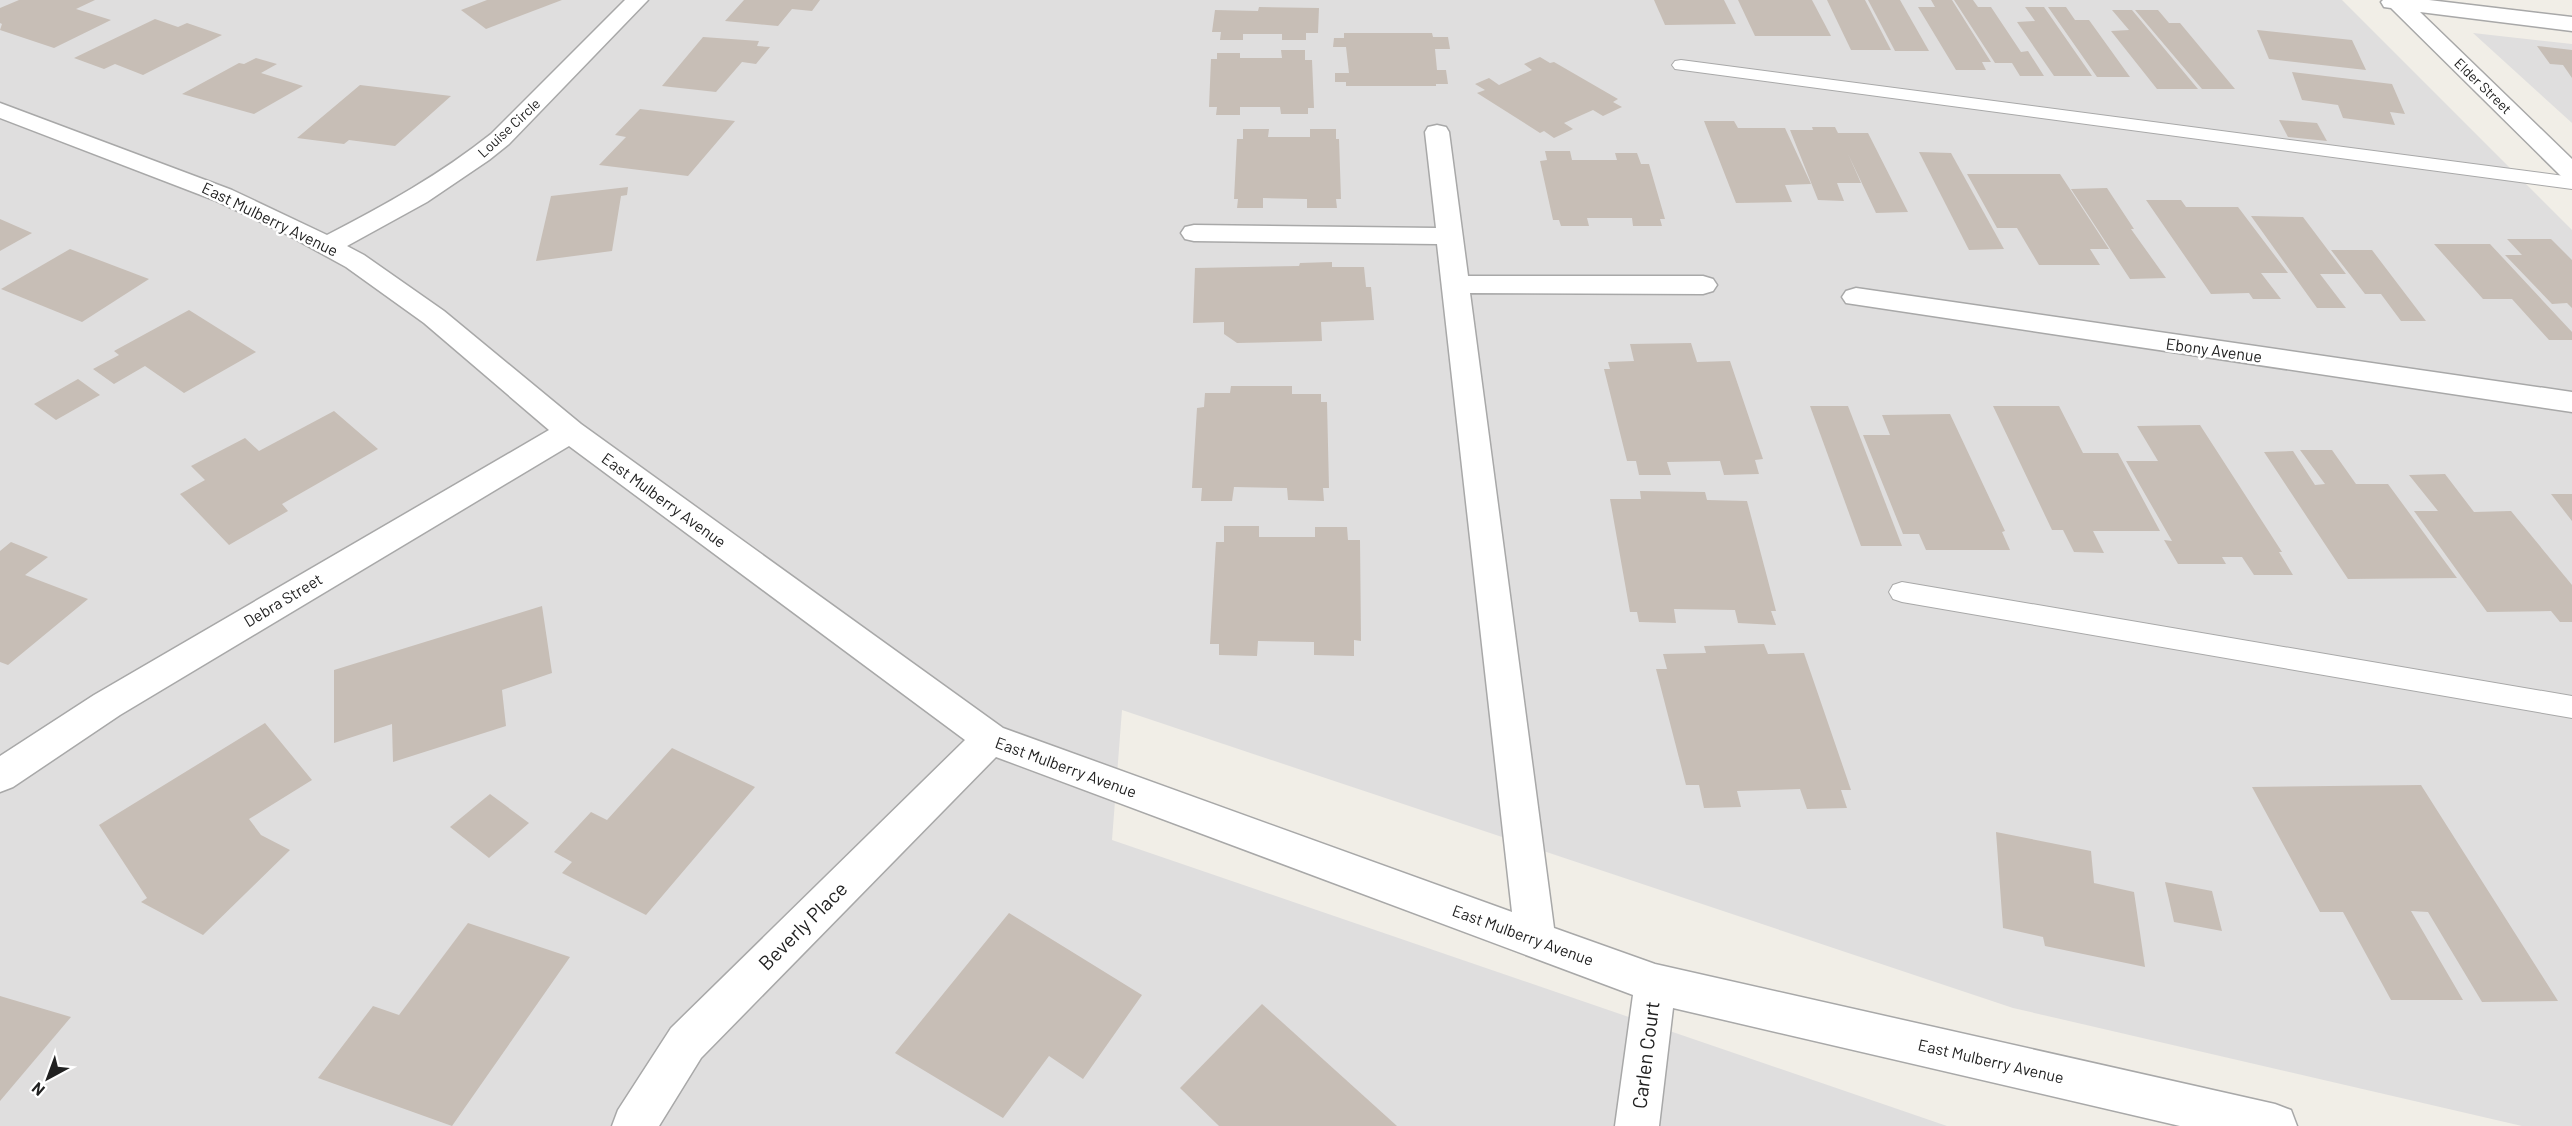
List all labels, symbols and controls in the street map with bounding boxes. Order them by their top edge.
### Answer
street label: Elder Street [2451,54,2515,117]
street label: Louise Circle [474,95,543,161]
street label: East Mulberry Avenue [199,177,341,260]
street label: Ebony Avenue [2165,333,2263,366]
street label: East Mulberry Avenue [598,448,730,551]
street label: Debra Street [240,569,325,630]
street label: East Mulberry Avenue [993,732,1139,801]
street label: Beverly Place [753,876,852,975]
street label: East Mulberry Avenue [1450,900,1596,969]
street label: Carlen Court [1627,1000,1664,1110]
street label: East Mulberry Avenue [1916,1035,2066,1087]
north arrow [18,1048,78,1108]
text: N [28,1079,48,1100]

